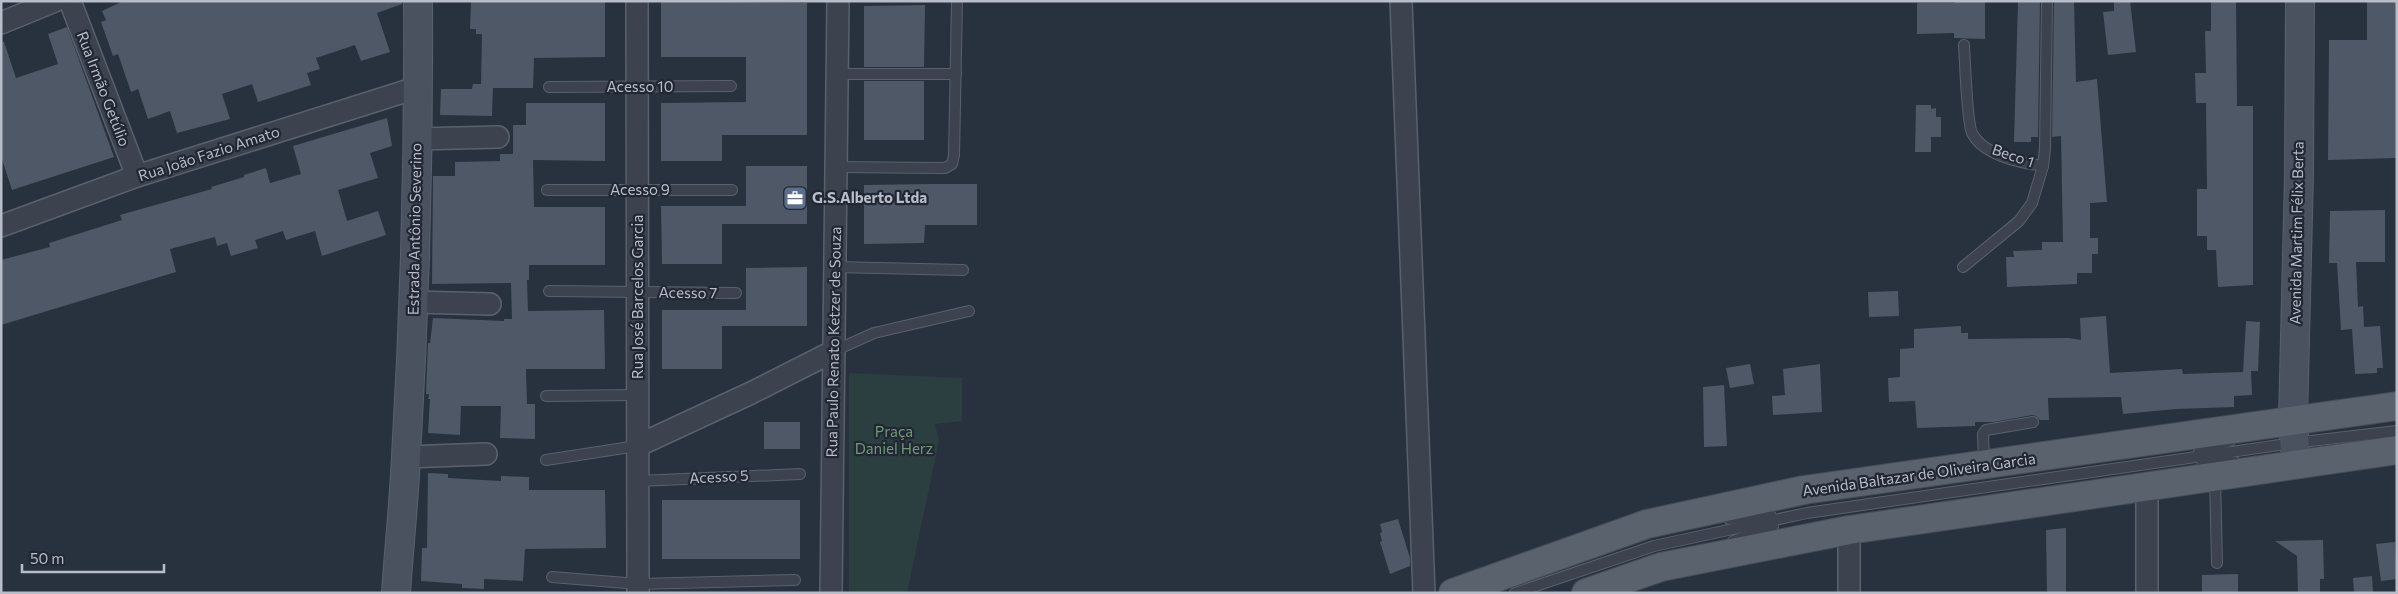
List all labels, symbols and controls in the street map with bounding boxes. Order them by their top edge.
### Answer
street label: Rua Irmão Getúlio [74,29,134,149]
street label: Acesso 10 [606,77,674,95]
street label: Rua João Fazio Amato [136,122,282,184]
street label: Beco 1 [1990,140,2037,171]
street label: Avenida Martim Félix Berta [2285,141,2307,325]
street label: Estrada Antônio Severino [403,143,425,315]
street label: Acesso 9 [610,180,670,198]
office icon: G.S.Alberto Ltda [782,185,808,211]
place label: G.S.Alberto Ltda [812,188,927,206]
street label: Rua José Barcelos Garcia [628,215,646,379]
street label: Rua Paulo Renato Ketzer de Souza [822,226,844,457]
street label: Acesso 7 [658,282,718,302]
park label: Praça Daniel Herz [855,422,933,457]
street label: Avenida Baltazar de Oliveira Garcia [1801,449,2037,499]
street label: Acesso 5 [689,465,749,487]
scale bar [22,542,165,574]
text: 50 m [30,549,64,567]

